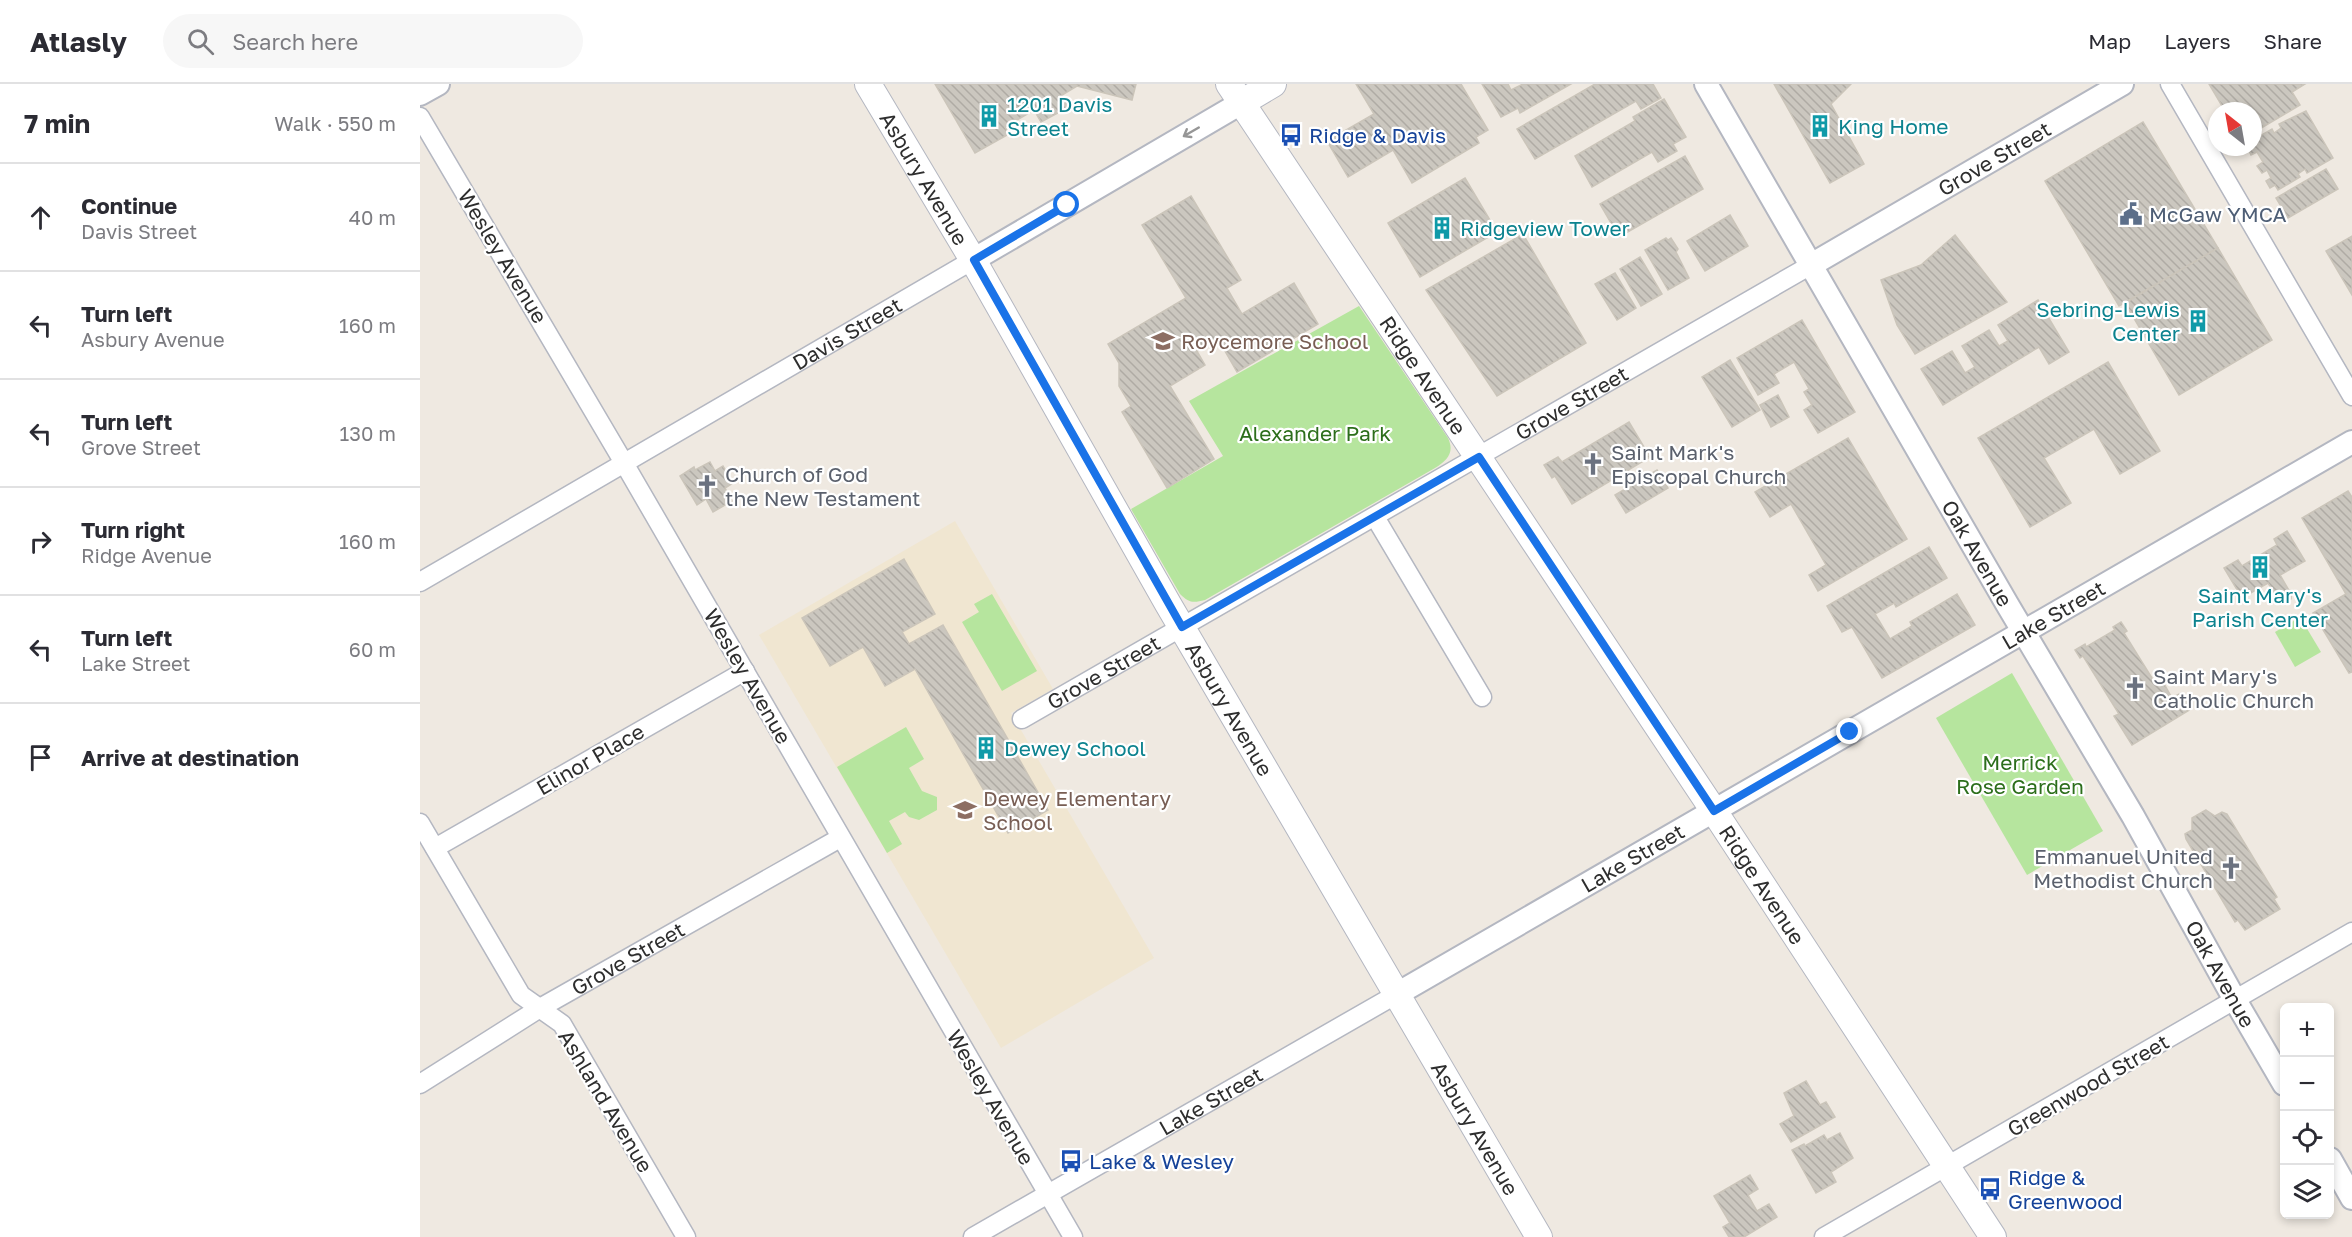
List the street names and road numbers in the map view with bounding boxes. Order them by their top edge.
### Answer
street label: Asbury Avenue [875,107,974,250]
street label: Grove Street [1933,115,2055,201]
street label: Wesley Avenue [453,184,553,328]
street label: Davis Street [788,291,906,375]
street label: Ridge Avenue [1374,311,1472,440]
street label: Grove Street [1510,360,1633,445]
street label: Oak Avenue [1937,495,2019,611]
street label: Lake Street [1997,575,2110,655]
street label: Wesley Avenue [699,604,797,748]
street label: Grove Street [1042,629,1165,715]
street label: Asbury Avenue [1180,637,1279,781]
street label: Elinor Place [532,718,648,800]
street label: Lake Street [1576,818,1689,898]
street label: Ridge Avenue [1714,820,1811,949]
street label: Grove Street [567,916,689,1001]
street label: Oak Avenue [2180,916,2261,1032]
street label: Ashland Avenue [553,1025,659,1177]
street label: Wesley Avenue [942,1025,1040,1169]
street label: Greenwood Street [2003,1028,2173,1142]
street label: Asbury Avenue [1426,1057,1525,1200]
street label: Lake Street [1154,1061,1267,1141]

